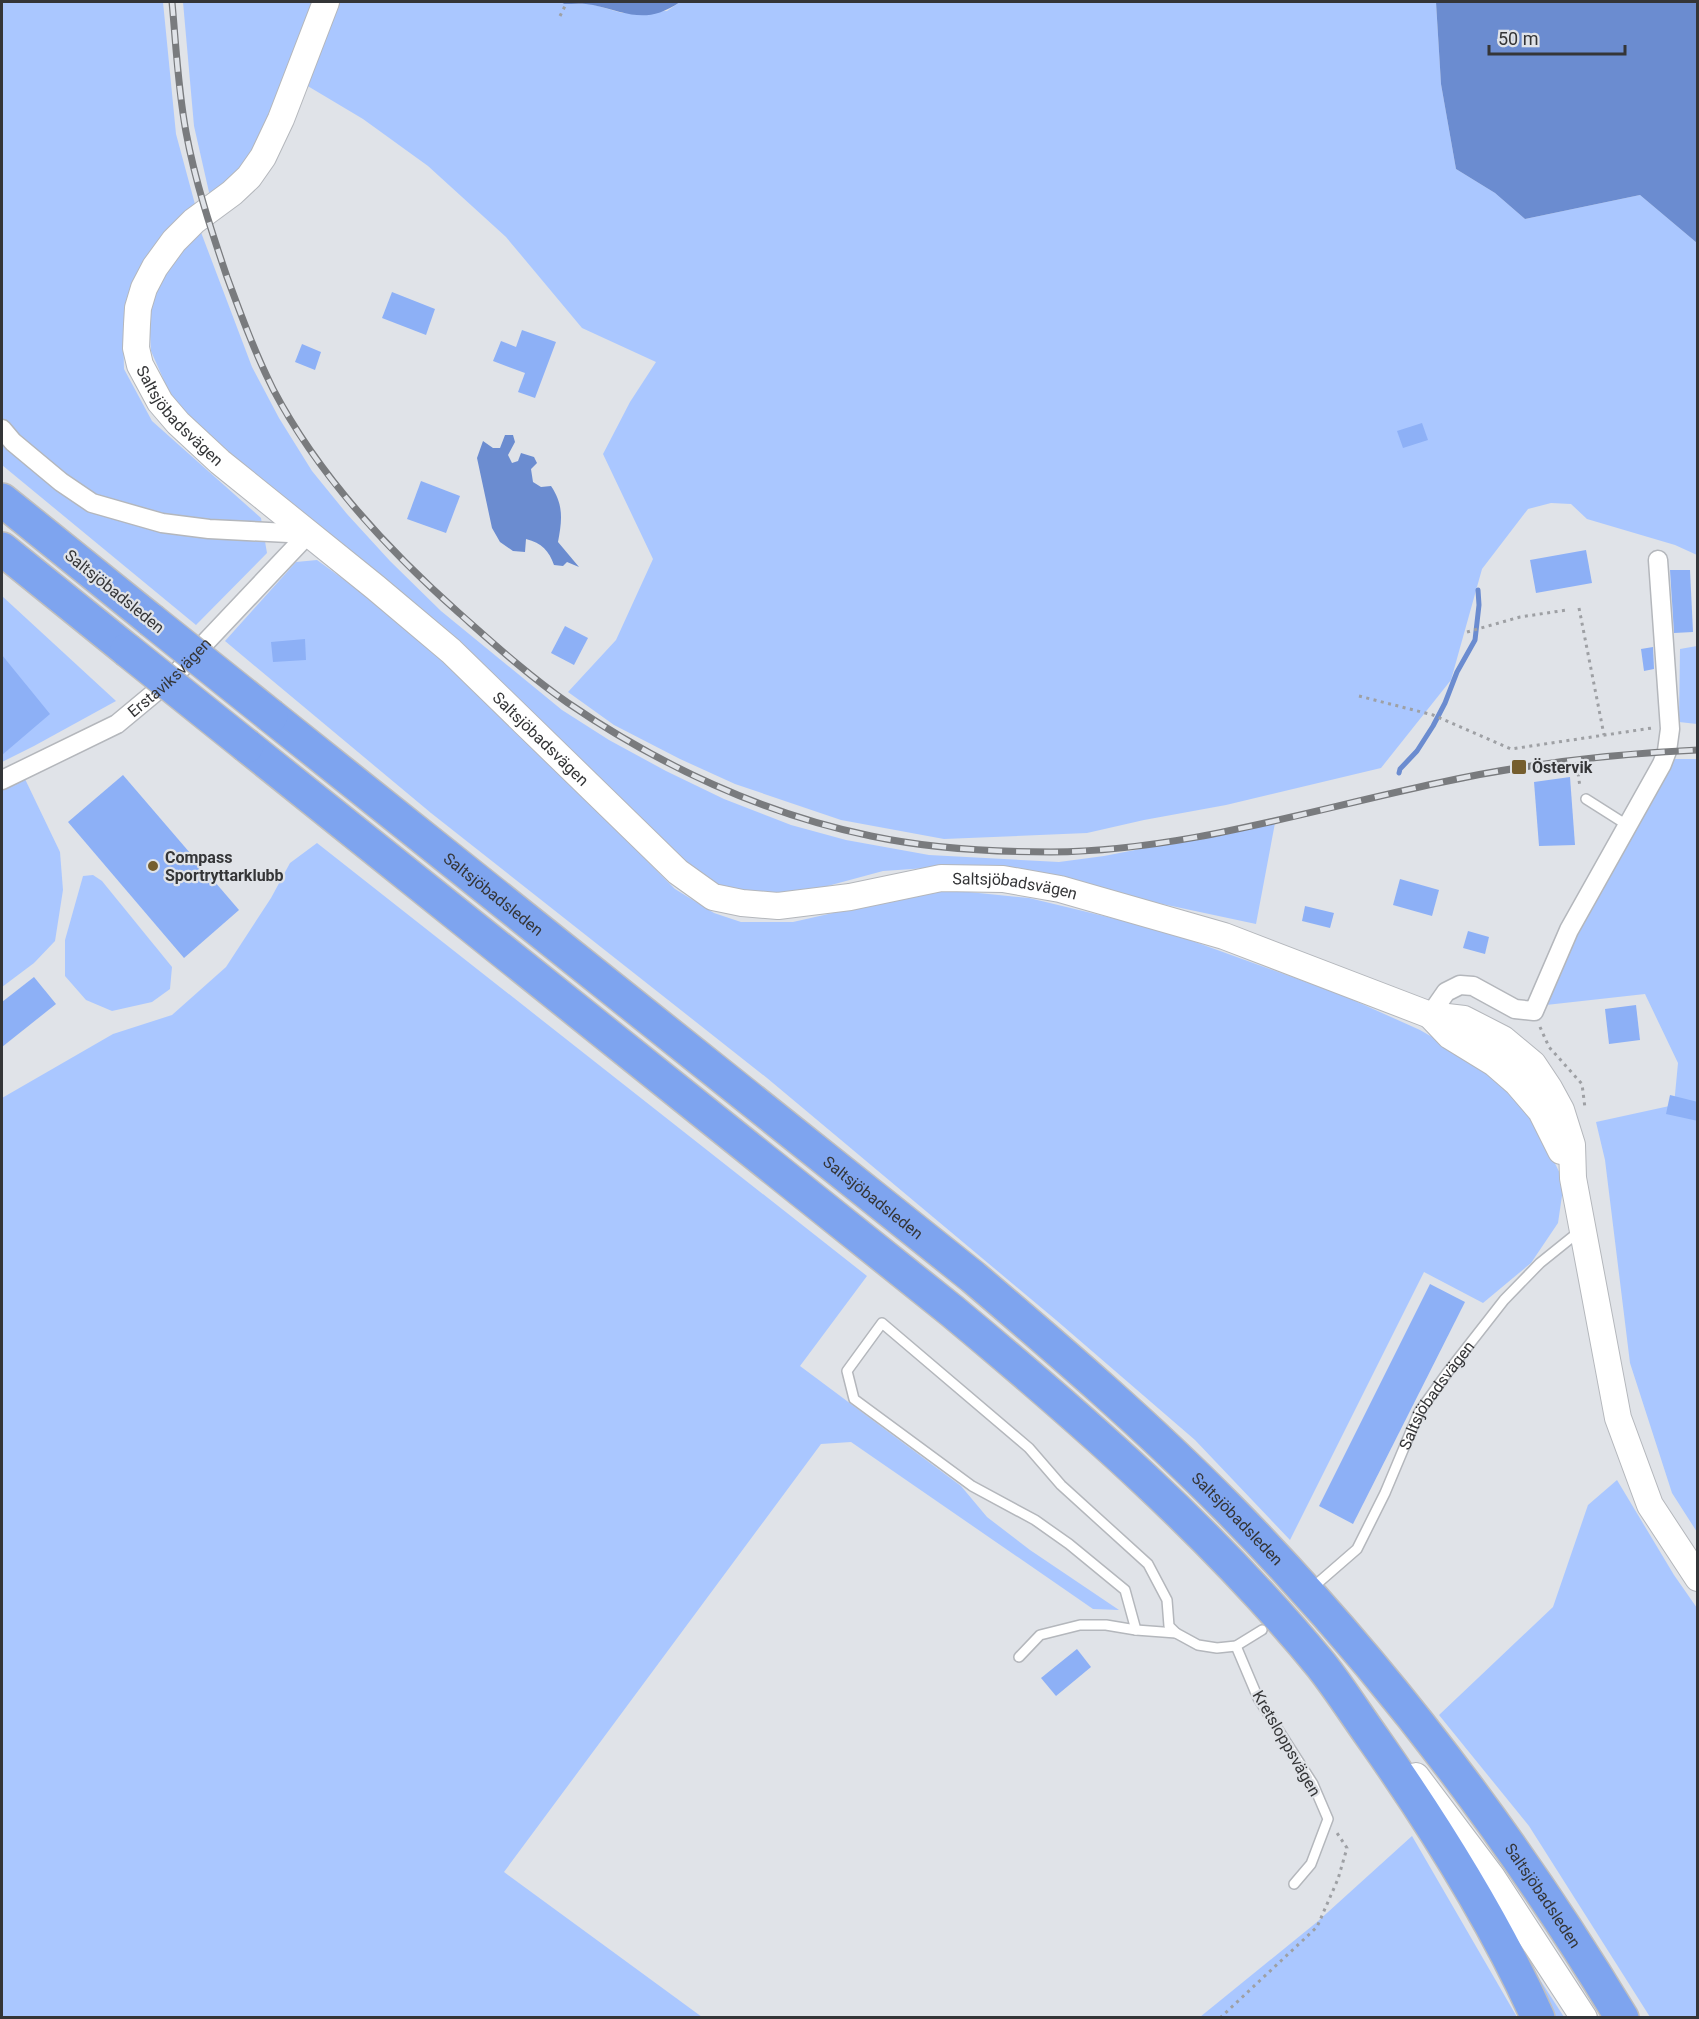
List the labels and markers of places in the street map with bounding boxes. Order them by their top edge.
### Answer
marker: Östervik [1510,758,1528,776]
place label: Östervik [1532,758,1593,777]
place label: Compass Sportryttarklubb [165,848,284,885]
marker: Compass Sportryttarklubb [146,859,160,873]

